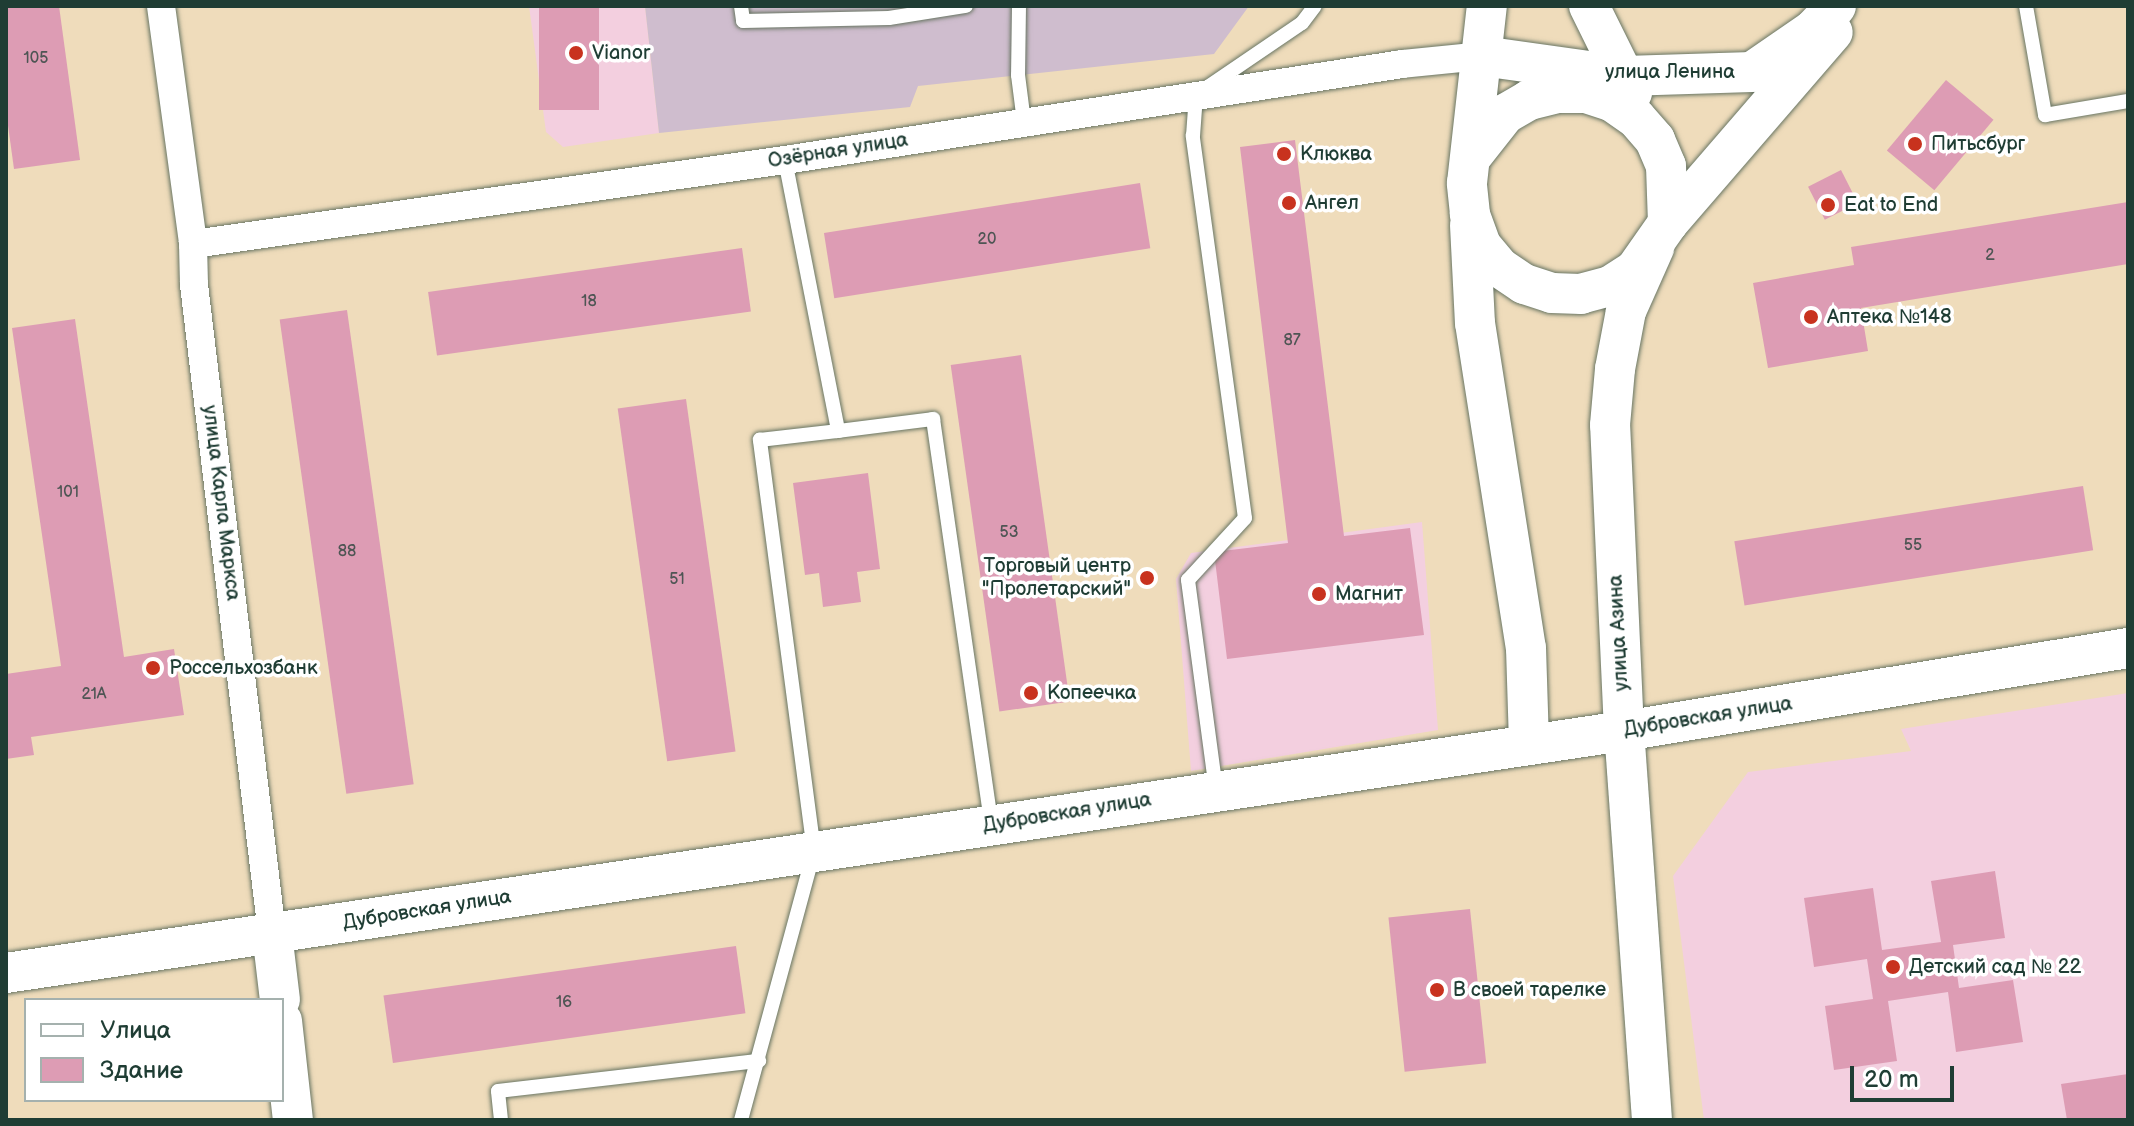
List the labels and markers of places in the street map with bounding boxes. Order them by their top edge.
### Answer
place label: Vianor [592,41,650,65]
marker: Vianor [567,44,585,62]
place label: Питьсбург [1931,132,2025,156]
marker: Питьсбург [1906,135,1924,153]
place label: Клюква [1300,142,1372,166]
marker: Клюква [1275,145,1293,163]
place label: Ангел [1305,191,1359,215]
place label: Eat to End [1844,193,1938,217]
marker: Ангел [1280,194,1298,212]
marker: Eat to End [1819,196,1837,214]
place label: Аптека №148 [1827,305,1952,329]
marker: Аптека №148 [1802,308,1820,326]
place label: Торговый центр "Пролетарский" [982,554,1131,601]
marker: Торговый центр "Пролетарский" [1138,569,1156,587]
place label: Магнит [1335,582,1403,606]
marker: Магнит [1310,585,1328,603]
place label: Россельхозбанк [169,656,318,680]
marker: Россельхозбанк [144,659,162,677]
place label: Копеечка [1047,681,1137,705]
marker: Копеечка [1022,684,1040,702]
place label: Детский сад № 22 [1909,955,2081,979]
marker: Детский сад № 22 [1884,958,1902,976]
place label: В своей тарелке [1453,978,1606,1002]
marker: В своей тарелке [1428,981,1446,999]

